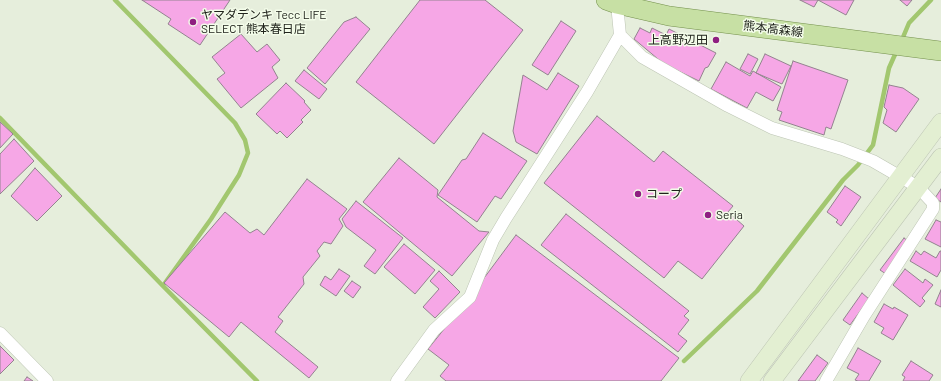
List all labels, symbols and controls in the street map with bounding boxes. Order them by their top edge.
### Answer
place label: ヤマダデンキ Tecc LIFE SELECT 熊本春日店 [201,8,327,36]
marker: ヤマダデンキ Tecc LIFE SELECT 熊本春日店 [188,17,198,27]
street label: 熊本高森線 [742,18,804,40]
place label: 上高野辺田 [648,33,708,47]
marker: 上高野辺田 [711,35,721,45]
place label: コープ [646,187,682,201]
marker: コープ [633,189,643,199]
place label: Seria [716,208,743,222]
marker: Seria [703,210,713,220]

